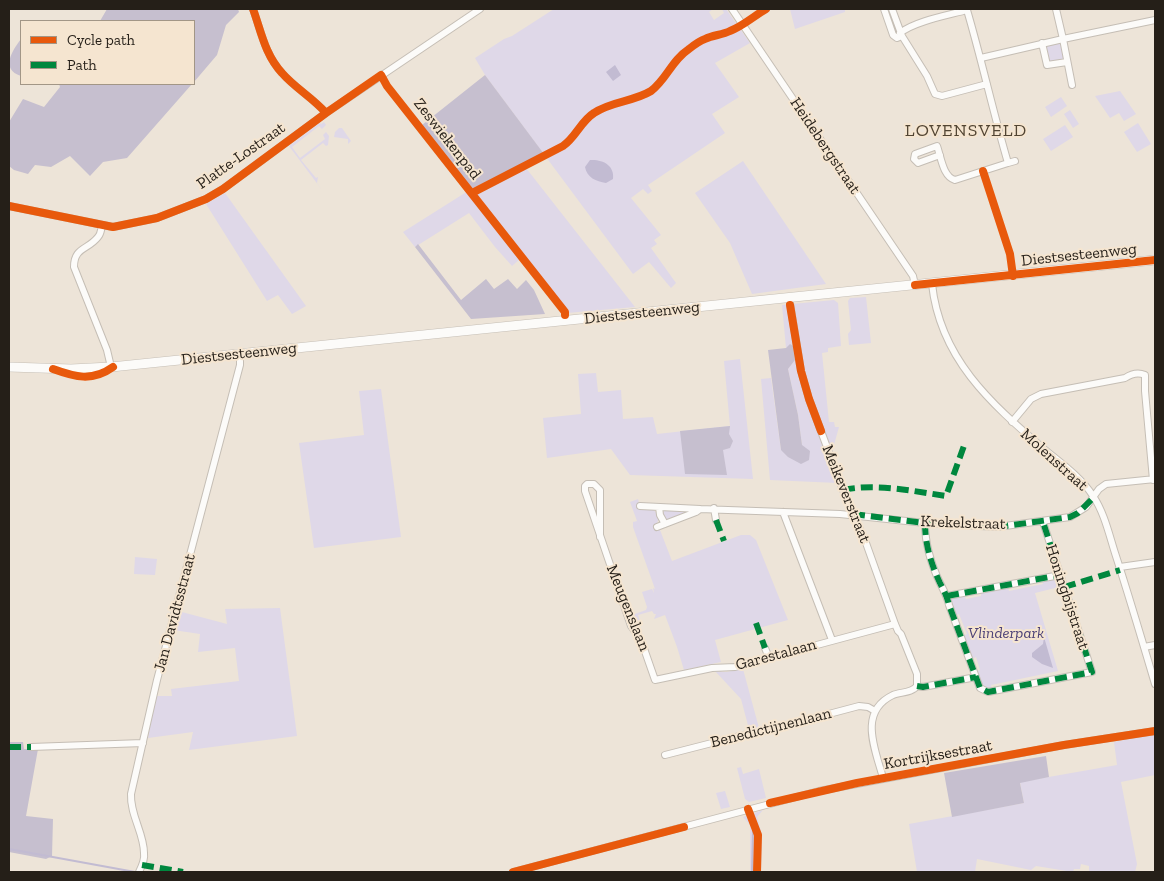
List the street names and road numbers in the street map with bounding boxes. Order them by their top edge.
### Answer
street label: Zeswiekenpad [409,94,485,184]
street label: Heidebergstraat [786,94,864,198]
street label: Platte-Lostraat [193,118,289,194]
street label: Diestsesteenweg [1020,239,1138,271]
street label: Diestsesteenweg [583,297,701,329]
street label: Diestsesteenweg [180,338,298,370]
street label: Molenstraat [1016,425,1092,495]
street label: Meikeverstraat [818,442,874,546]
street label: Krekelstraat [920,512,1006,534]
street label: Honingbijstraat [1041,542,1093,652]
street label: Jan Davidtsstraat [150,552,200,674]
street label: Meugenslaan [602,562,654,654]
street label: Garestalaan [734,635,818,675]
street label: Benedictijnenlaan [709,704,833,752]
street label: Kortrijksestraat [882,736,994,774]

